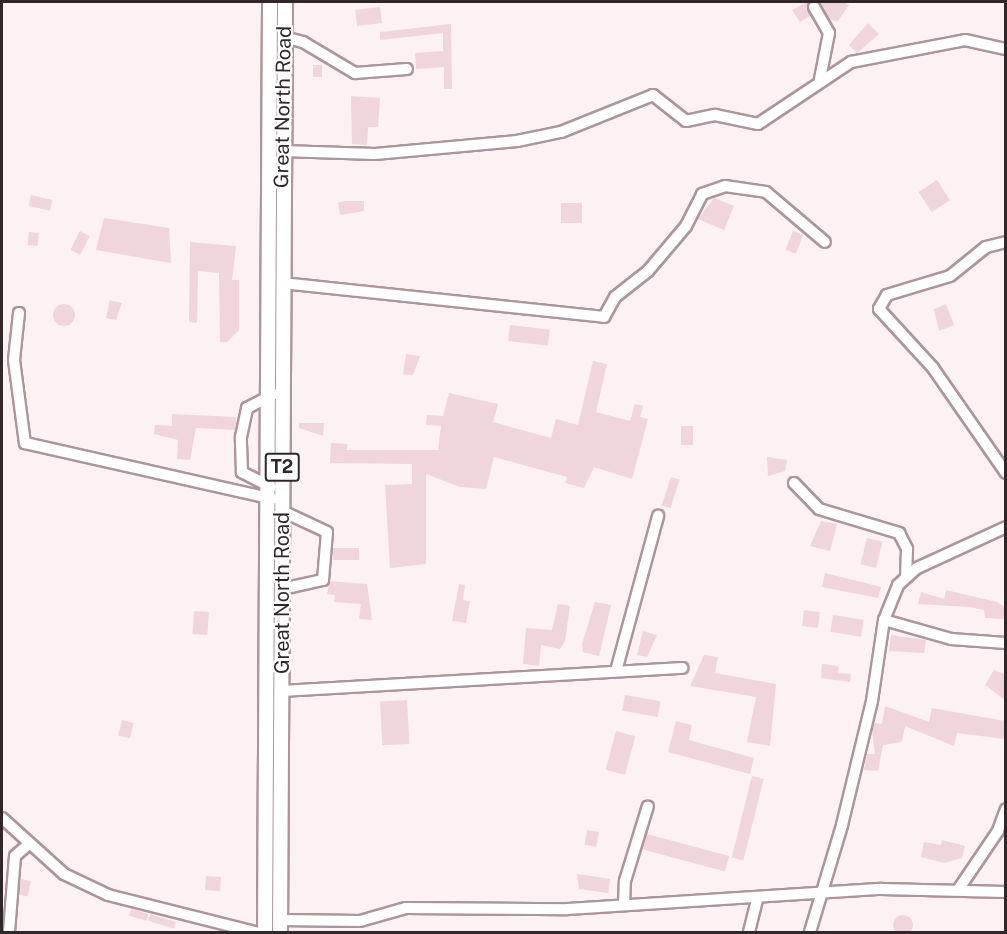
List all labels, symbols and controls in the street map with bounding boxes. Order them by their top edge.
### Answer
street label: Great North Road [270,26,296,188]
road number: T2 [264,452,300,482]
street label: Great North Road [270,512,294,674]

